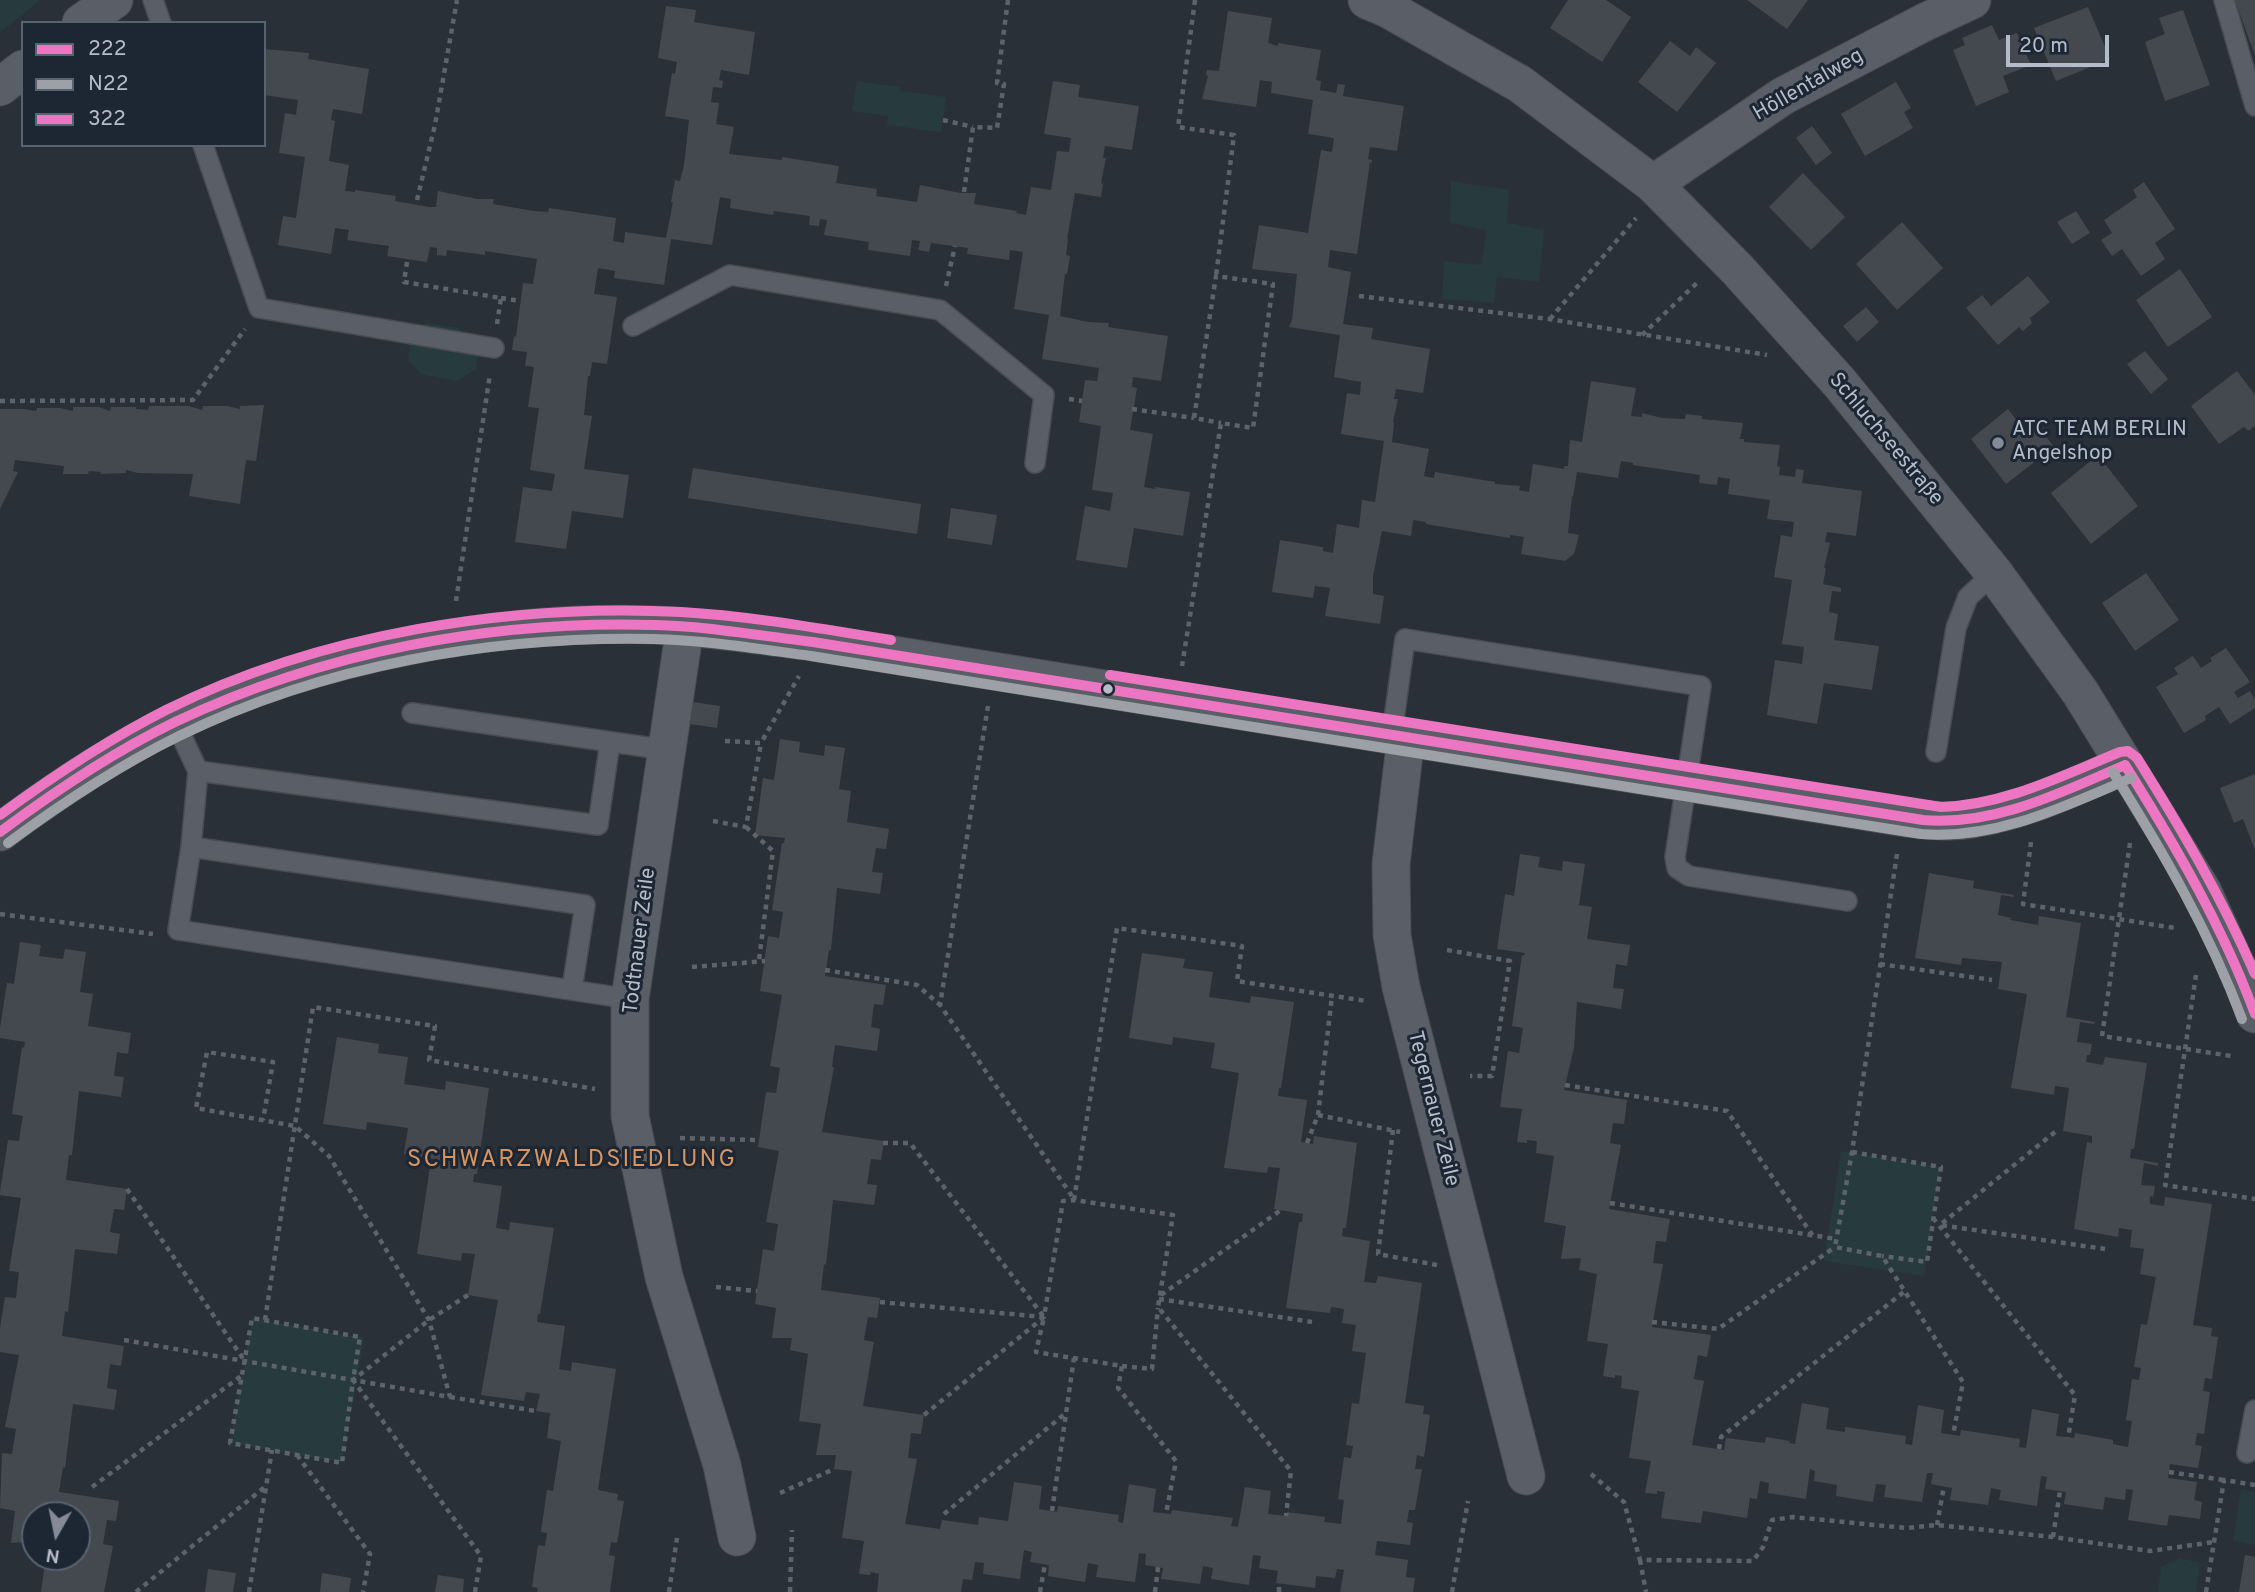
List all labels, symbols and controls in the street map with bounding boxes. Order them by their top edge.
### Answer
legend [21,21,266,147]
scale bar [2010,21,2113,65]
text: 20 m [2019,33,2068,60]
text: 222 [88,36,127,63]
street label: Höllentalweg [1749,44,1869,128]
text: N22 [88,71,129,98]
text: 322 [88,106,126,133]
street label: Schluchseestraße [1822,369,1948,511]
place label: ATC TEAM BERLIN Angelshop [2012,418,2187,468]
marker: ATC TEAM BERLIN Angelshop [1990,435,2006,451]
unlabelled marker [1101,682,1115,696]
street label: Todtnauer Zeile [620,866,662,1016]
street label: Tegernauer Zeile [1401,1029,1463,1189]
district label: SCHWARZWALDSIEDLUNG [409,1147,735,1175]
north arrow [21,1501,91,1571]
text: N [44,1542,62,1568]

